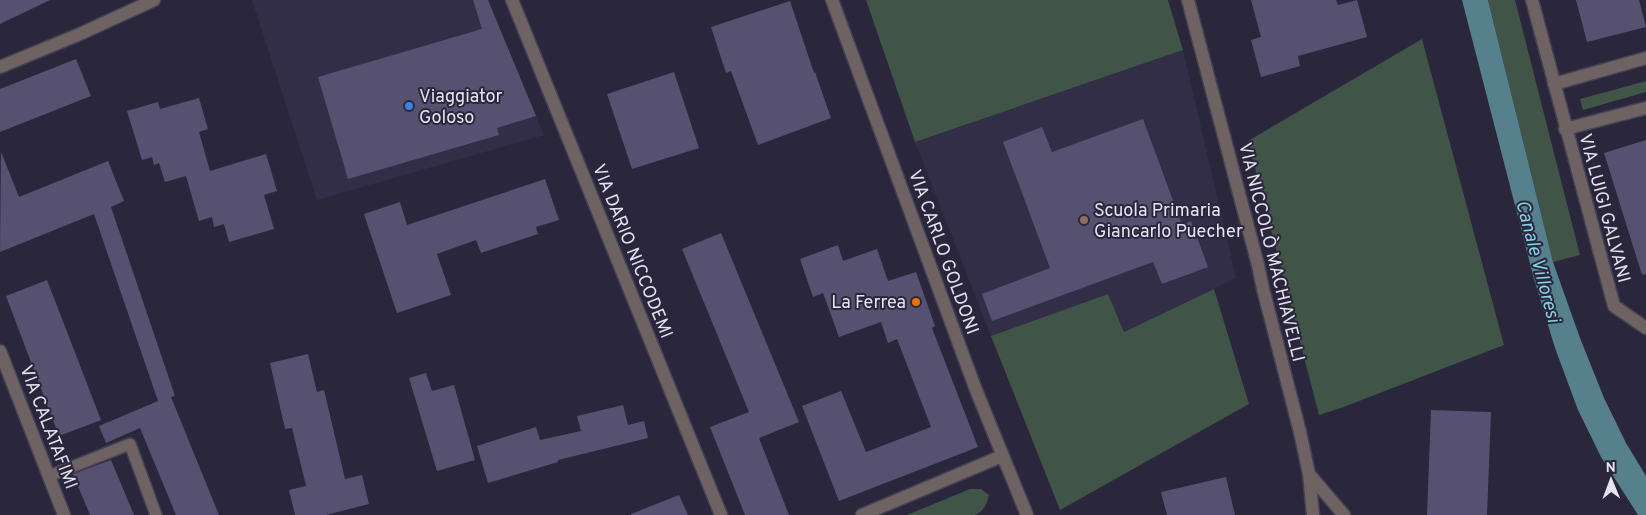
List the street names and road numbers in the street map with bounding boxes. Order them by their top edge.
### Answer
street label: VIA LUIGI GALVANI [1573,131,1635,285]
street label: VIA NICCOLÒ MACHIAVELLI [1232,140,1311,364]
street label: VIA DARIO NICCODEMI [586,161,677,342]
street label: VIA CARLO GOLDONI [902,167,983,338]
street label: VIA CALATAFIMI [13,362,82,493]

